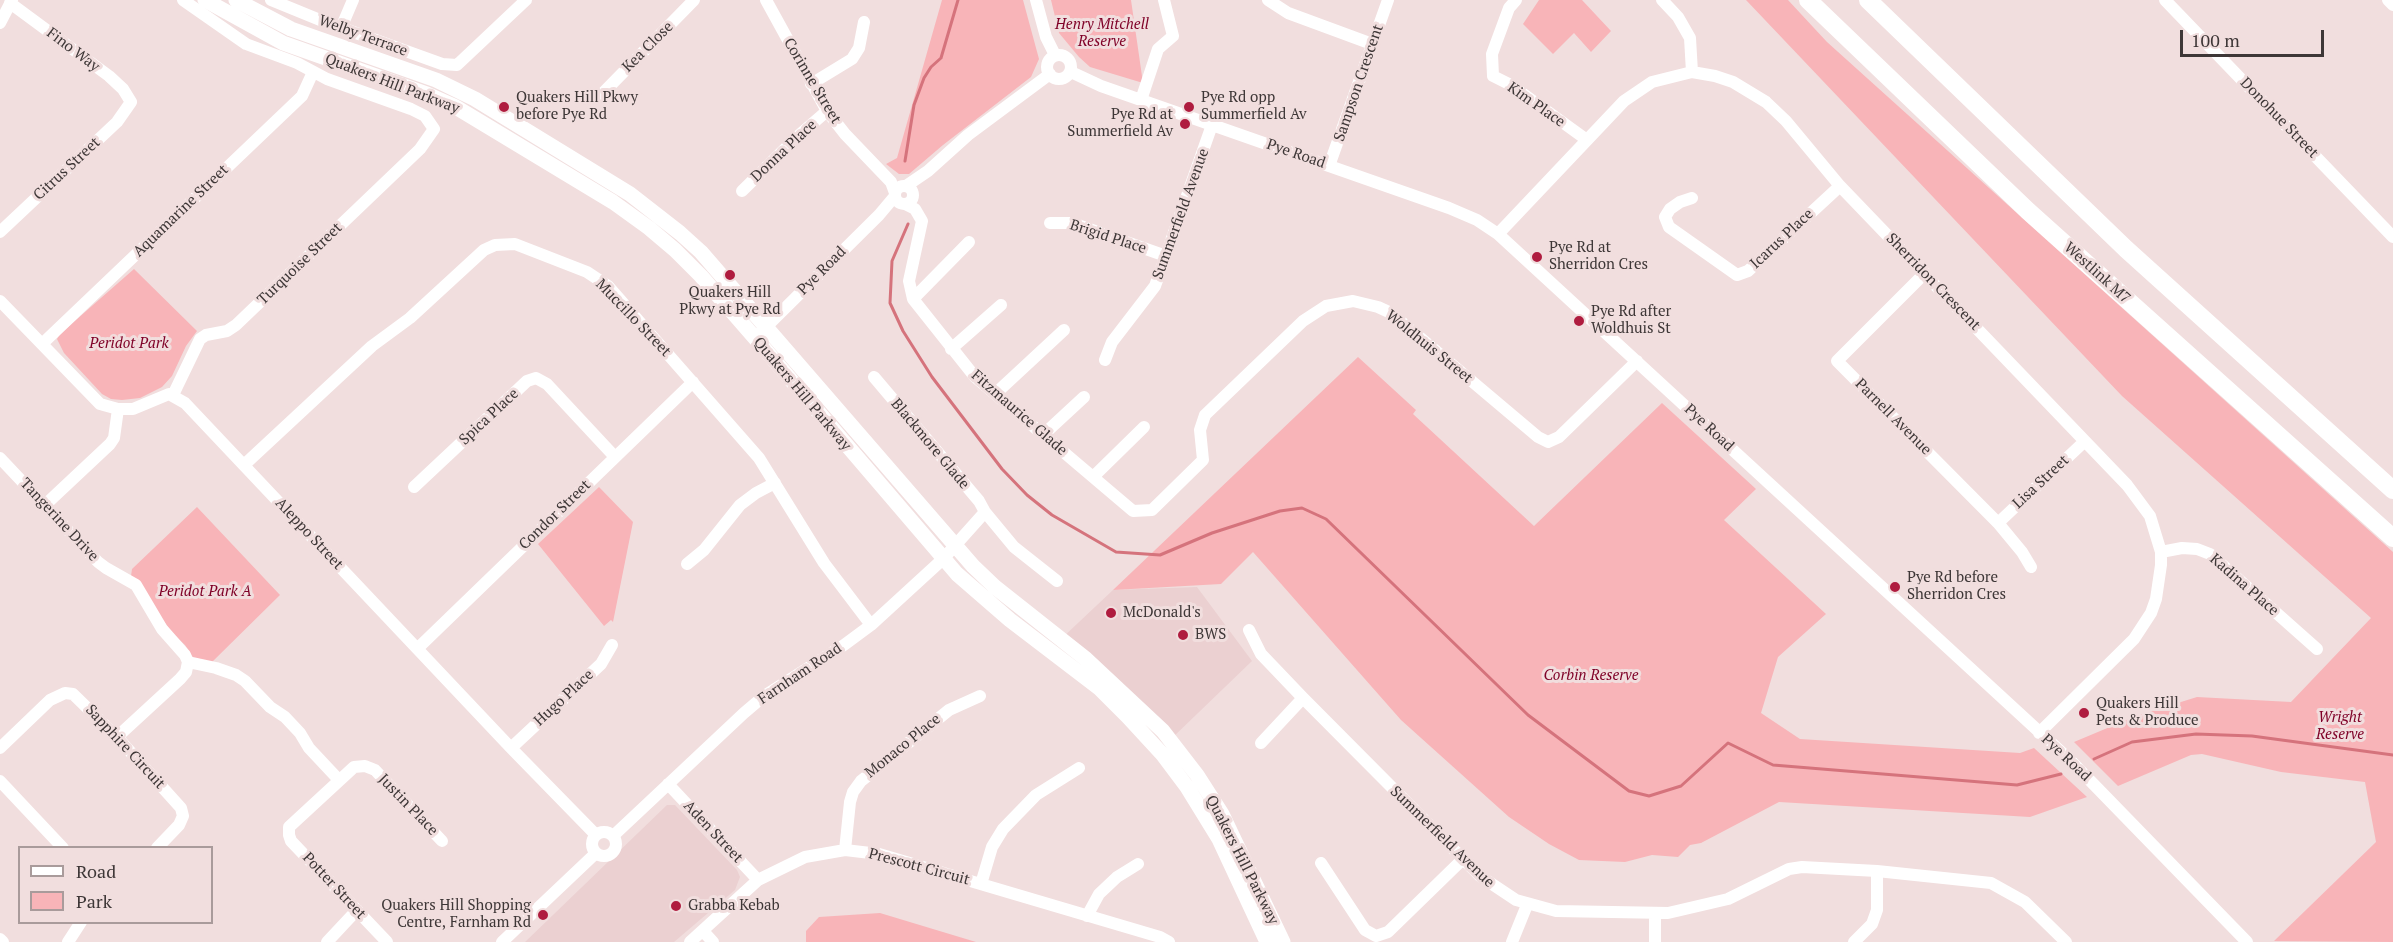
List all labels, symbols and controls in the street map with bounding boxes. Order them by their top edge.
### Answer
street label: Welby Terrace [316,12,410,60]
park label: Henry Mitchell Reserve [1055,16,1149,51]
street label: Kea Close [619,18,677,76]
scale bar [2183,18,2327,56]
street label: Sampson Crescent [1331,22,1387,144]
street label: Fino Way [43,24,103,76]
text: 100 m [2191,28,2240,52]
street label: Corinne Street [779,35,845,127]
street label: Quakers Hill Parkway [322,50,462,118]
street label: Donohue Street [2236,74,2322,162]
street label: Kim Place [1504,79,1568,131]
place label: Quakers Hill Pkwy before Pye Rd [516,89,638,124]
place label: Pye Rd opp Summerfield Av [1201,89,1307,124]
marker: Quakers Hill Pkwy before Pye Rd [497,100,511,114]
marker: Pye Rd opp Summerfield Av [1182,100,1196,114]
place label: Pye Rd at Summerfield Av [1067,106,1173,141]
street label: Donna Place [747,116,821,186]
marker: Pye Rd at Summerfield Av [1178,117,1192,131]
street label: Citrus Street [30,134,104,204]
street label: Pye Road [1264,136,1328,172]
street label: Summerfield Avenue [1149,146,1213,282]
street label: Aquamarine Street [130,161,232,261]
street label: Icarus Place [1747,205,1817,273]
street label: Brigid Place [1068,216,1148,258]
street label: Turquoise Street [254,219,346,309]
street label: Sherridon Crescent [1882,230,1984,334]
place label: Pye Rd at Sherridon Cres [1549,239,1648,274]
street label: Westlink M7 [2060,239,2134,307]
street label: Pye Road [794,243,850,299]
marker: Pye Rd at Sherridon Cres [1530,250,1544,264]
marker: Quakers Hill Pkwy at Pye Rd [723,268,737,282]
street label: Muccillo Street [592,275,674,361]
place label: Quakers Hill Pkwy at Pye Rd [679,284,781,319]
place label: Pye Rd after Woldhuis St [1591,303,1671,338]
street label: Woldhuis Street [1382,307,1476,387]
marker: Pye Rd after Woldhuis St [1572,314,1586,328]
street label: Quakers Hill Parkway [749,334,855,454]
park label: Peridot Park [89,335,169,353]
street label: Fitzmaurice Glade [967,366,1071,460]
street label: Parnell Avenue [1851,375,1935,459]
street label: Spica Place [456,385,522,449]
street label: Blackmore Glade [887,395,973,493]
street label: Pye Road [1681,401,1737,455]
street label: Lisa Street [2009,451,2073,513]
street label: Tangerine Drive [16,475,102,565]
street label: Condor Street [515,476,595,554]
street label: Aleppo Street [271,494,347,574]
street label: Kadina Place [2206,550,2282,620]
place label: Pye Rd before Sherridon Cres [1907,569,2006,604]
marker: Pye Rd before Sherridon Cres [1888,580,1902,594]
park label: Peridot Park A [158,583,252,601]
place label: McDonald's [1123,604,1201,622]
marker: McDonald's [1104,606,1118,620]
place label: BWS [1195,626,1226,644]
marker: BWS [1176,628,1190,642]
street label: Farnham Road [755,639,845,709]
street label: Hugo Place [531,666,597,730]
park label: Corbin Reserve [1544,667,1638,685]
place label: Quakers Hill Pets & Produce [2096,695,2199,730]
street label: Sapphire Circuit [81,701,169,793]
marker: Quakers Hill Pets & Produce [2077,706,2091,720]
park label: Wright Reserve [2316,709,2364,744]
street label: Monaco Place [862,710,944,782]
street label: Pye Road [2038,731,2094,785]
street label: Justin Place [374,771,442,839]
street label: Summerfield Avenue [1386,783,1498,891]
street label: Quakers Hill Parkway [1202,792,1282,928]
street label: Aden Street [680,797,746,867]
street label: Prescott Circuit [866,845,972,889]
legend [18,846,213,924]
street label: Potter Street [299,849,369,923]
text: Road [76,859,116,883]
text: Park [76,889,112,913]
place label: Quakers Hill Shopping Centre, Farnham Rd [381,897,531,932]
place label: Grabba Kebab [688,897,780,915]
marker: Grabba Kebab [669,899,683,913]
marker: Quakers Hill Shopping Centre, Farnham Rd [536,908,550,922]

